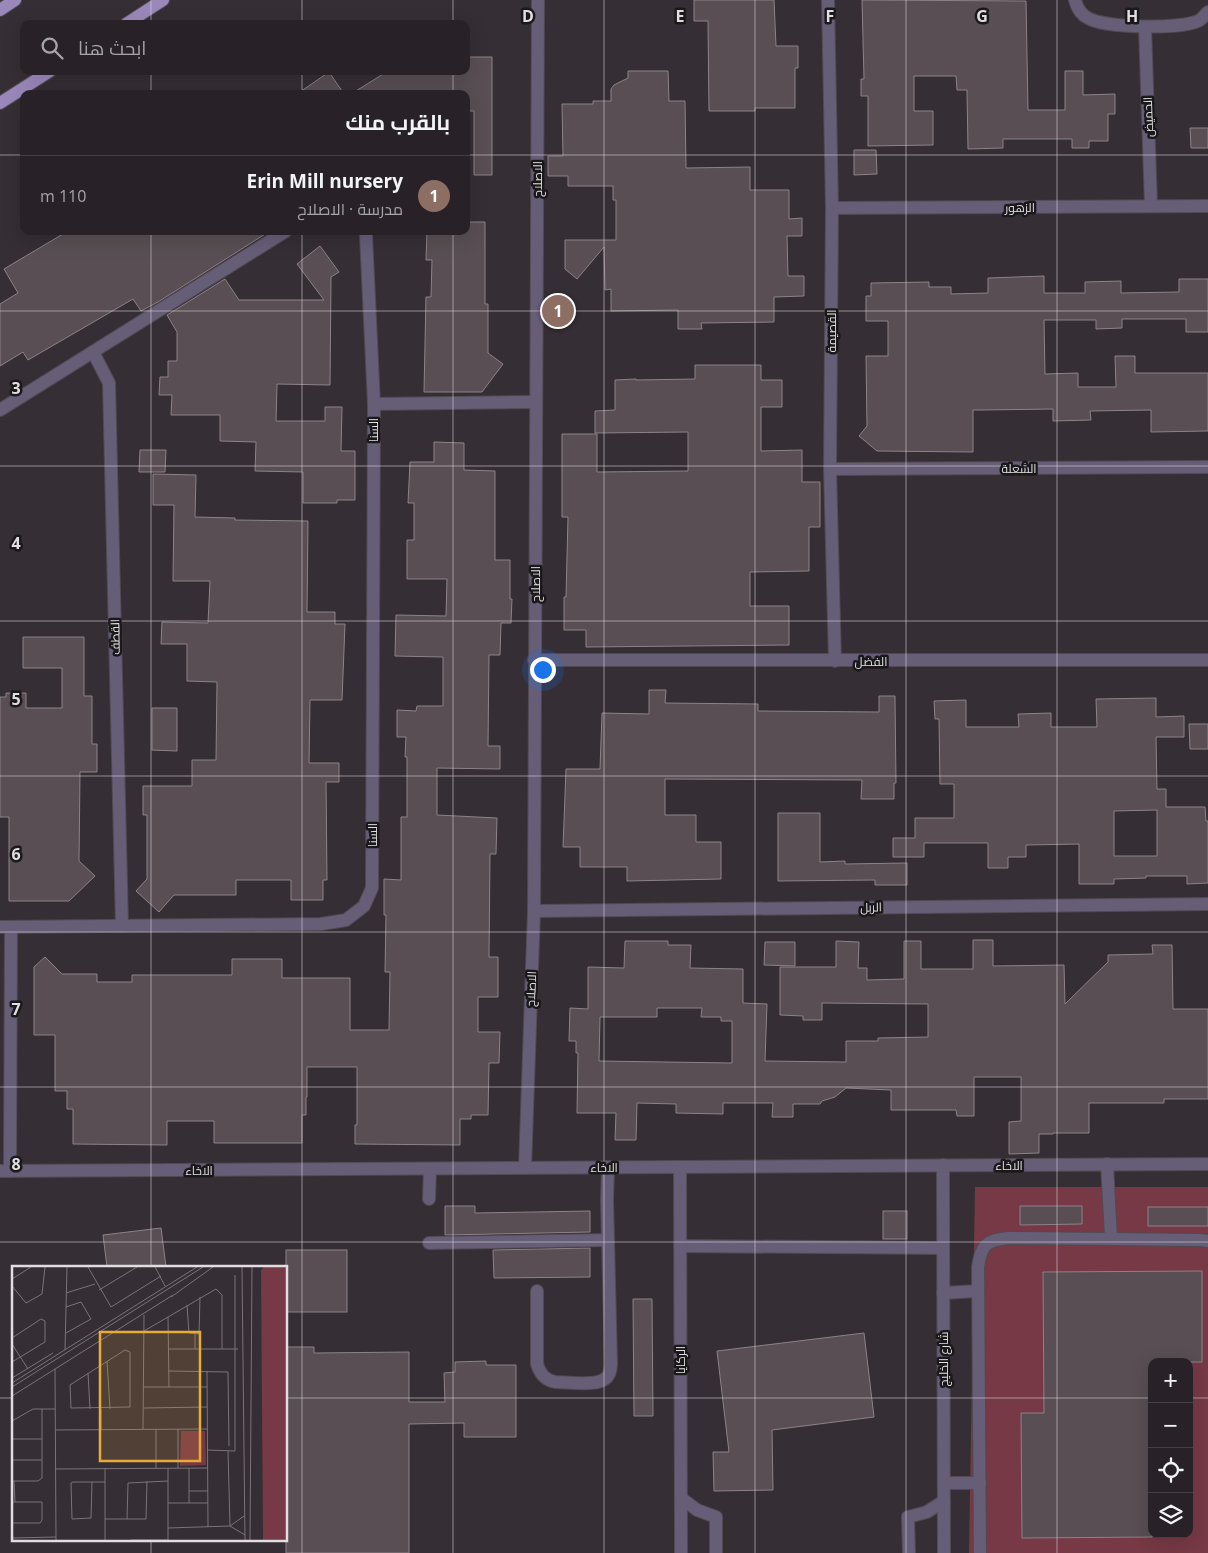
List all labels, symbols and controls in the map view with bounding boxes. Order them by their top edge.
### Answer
text: D [522,5,534,27]
text: E [676,5,685,27]
text: F [826,5,834,27]
text: G [976,5,988,27]
text: H [1126,5,1138,27]
search box [20,20,470,75]
icon: search [38,34,66,62]
text: ابحث هنا [78,35,146,61]
street label: الحميض [1139,97,1157,137]
text: بالقرب منك [345,108,450,136]
street label: الاصلاح [529,161,546,197]
text: Erin Mill nursery [247,168,403,194]
text: 110 m [40,185,86,207]
text: 1 [429,185,439,207]
text: مدرسة · الاصلاح [297,198,403,220]
street label: الزهور [1004,199,1035,216]
pin: 1 [542,292,574,330]
street label: القصيمة [823,310,840,353]
text: 3 [11,377,21,399]
street label: السنا [365,418,382,442]
street label: الشعلة [1001,460,1037,477]
text: 4 [11,532,21,554]
street label: الاصلاح [527,566,544,602]
street label: القطف [106,619,124,655]
street label: الفضل [855,653,887,670]
your location [530,657,556,683]
text: 5 [11,688,21,710]
street label: السنا [364,823,381,847]
text: 6 [11,843,21,865]
street label: الربل [860,898,882,916]
street label: الاصلاح [522,971,540,1007]
text: 7 [11,998,21,1020]
text: 8 [11,1153,21,1175]
street label: الاخاء [995,1157,1023,1174]
street label: الاخاء [590,1159,618,1176]
street label: الاخاء [185,1162,213,1179]
inset map [12,1266,288,1540]
street label: شارع الخليج [935,1331,952,1386]
street label: الركايا [672,1346,689,1374]
map controls [1148,1358,1193,1538]
button: + [1148,1358,1193,1403]
button: − [1148,1403,1193,1448]
button: locate [1148,1448,1193,1493]
button: layers [1148,1493,1193,1538]

